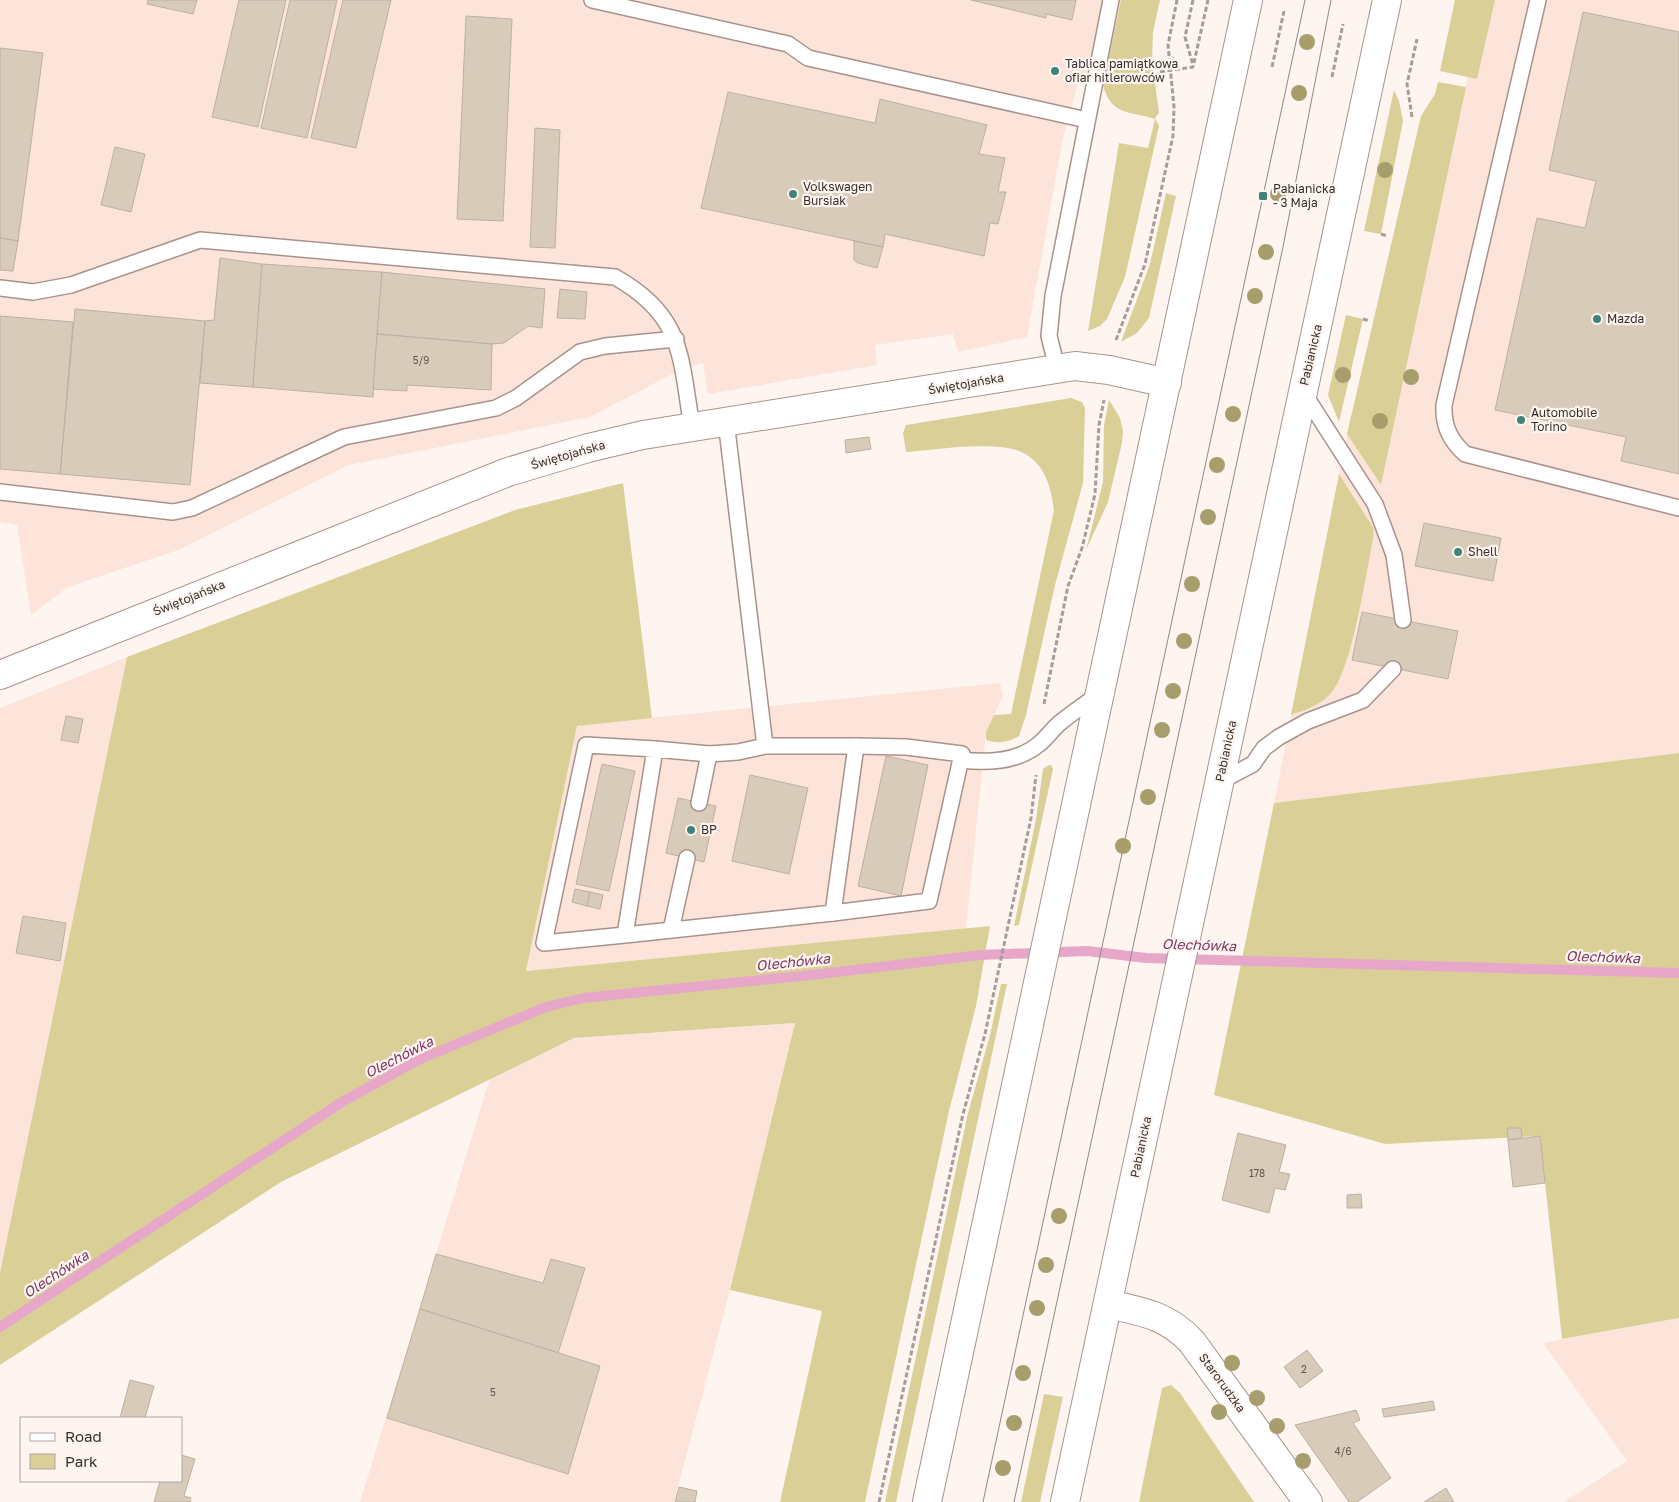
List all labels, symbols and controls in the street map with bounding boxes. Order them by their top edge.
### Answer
place label: Tablica pamiątkowa ofiar hitlerowców [1065,56,1178,85]
marker: Tablica pamiątkowa ofiar hitlerowców [1049,65,1061,77]
place label: Volkswagen Bursiak [803,179,872,208]
place label: Pabianicka - 3 Maja [1273,181,1335,210]
marker: Volkswagen Bursiak [787,188,799,200]
marker: Pabianicka - 3 Maja [1257,190,1269,202]
place label: Mazda [1607,311,1644,326]
marker: Mazda [1591,313,1603,325]
street label: Pabianicka [1296,323,1325,387]
house number: 5/9 [413,354,429,366]
street label: Świętojańska [927,369,1005,398]
place label: Automobile Torino [1531,405,1597,434]
marker: Automobile Torino [1515,414,1527,426]
street label: Świętojańska [529,437,607,472]
place label: Shell [1468,544,1498,559]
marker: Shell [1452,546,1464,558]
street label: Świętojańska [150,576,227,619]
street label: Pabianicka [1212,719,1239,783]
place label: BP [701,822,717,837]
marker: BP [685,824,697,836]
water label: Olechówka [1162,935,1238,954]
water label: Olechówka [1566,947,1642,966]
water label: Olechówka [755,949,832,974]
water label: Olechówka [362,1032,437,1081]
street label: Pabianicka [1127,1115,1154,1179]
house number: 178 [1249,1167,1265,1179]
water label: Olechówka [20,1246,92,1301]
street label: Starorudzka [1196,1350,1249,1415]
house number: 2 [1301,1363,1307,1375]
house number: 5 [490,1386,496,1398]
legend [20,1417,182,1482]
text: Road [65,1427,102,1445]
house number: 4/6 [1335,1445,1351,1457]
text: Park [65,1452,98,1470]

